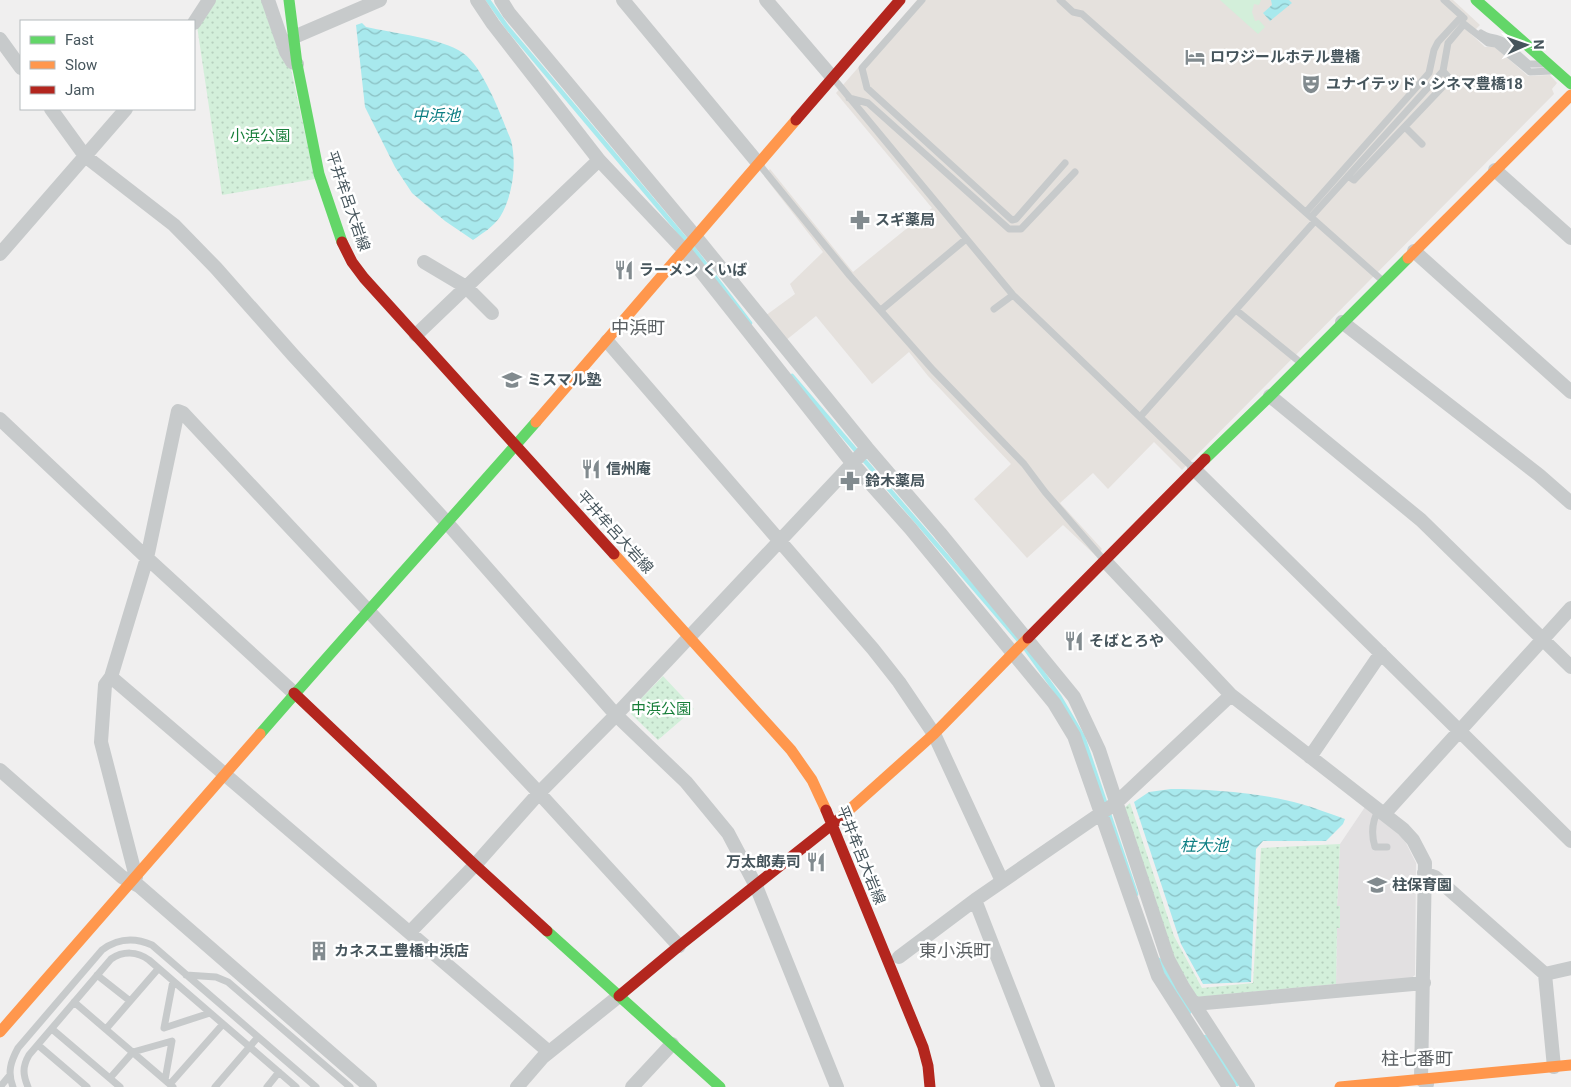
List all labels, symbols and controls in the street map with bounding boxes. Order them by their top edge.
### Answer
legend [20,20,195,110]
north arrow [1501,20,1551,70]
text: Fast [65,31,94,49]
text: N [1531,39,1547,50]
hotel icon: ロワジールホテル豊橋 [1184,46,1206,68]
place label: ロワジールホテル豊橋 [1210,48,1361,66]
text: Slow [65,56,97,74]
theatre icon: ユナイテッド・シネマ豊橋18 [1300,73,1322,95]
place label: ユナイテッド・シネマ豊橋18 [1326,75,1523,93]
text: Jam [65,81,95,99]
water label: 中浜池 [412,106,462,125]
park label: 小浜公園 [230,127,290,145]
street label: 平井牟呂大岩線 [322,148,374,254]
pharmacy icon: スギ薬局 [849,209,871,231]
place label: スギ薬局 [875,211,935,229]
restaurant icon: ラーメン くいば [613,259,635,281]
place label: ラーメン くいば [639,261,747,279]
district label: 中浜町 [611,317,665,338]
school or university icon: ミスマル塾 [501,369,523,391]
place label: ミスマル塾 [527,371,602,389]
restaurant icon: 信州庵 [580,458,602,480]
place label: 信州庵 [606,460,651,478]
pharmacy icon: 鈴木薬局 [839,470,861,492]
place label: 鈴木薬局 [865,472,925,490]
street label: 平井牟呂大岩線 [573,487,657,577]
restaurant icon: そばとろや [1063,630,1085,652]
place label: そばとろや [1089,632,1164,650]
park label: 中浜公園 [631,700,691,718]
street label: 平井牟呂大岩線 [833,803,889,907]
water label: 柱大池 [1180,836,1230,855]
restaurant icon: 万太郎寿司 [805,851,827,873]
place label: 万太郎寿司 [726,853,801,871]
school or university icon: 柱保育園 [1366,874,1388,896]
place label: 柱保育園 [1392,876,1452,894]
building icon: カネスエ豊橋中浜店 [308,940,330,962]
district label: 東小浜町 [919,940,991,961]
place label: カネスエ豊橋中浜店 [334,942,469,960]
district label: 柱七番町 [1381,1048,1453,1069]

